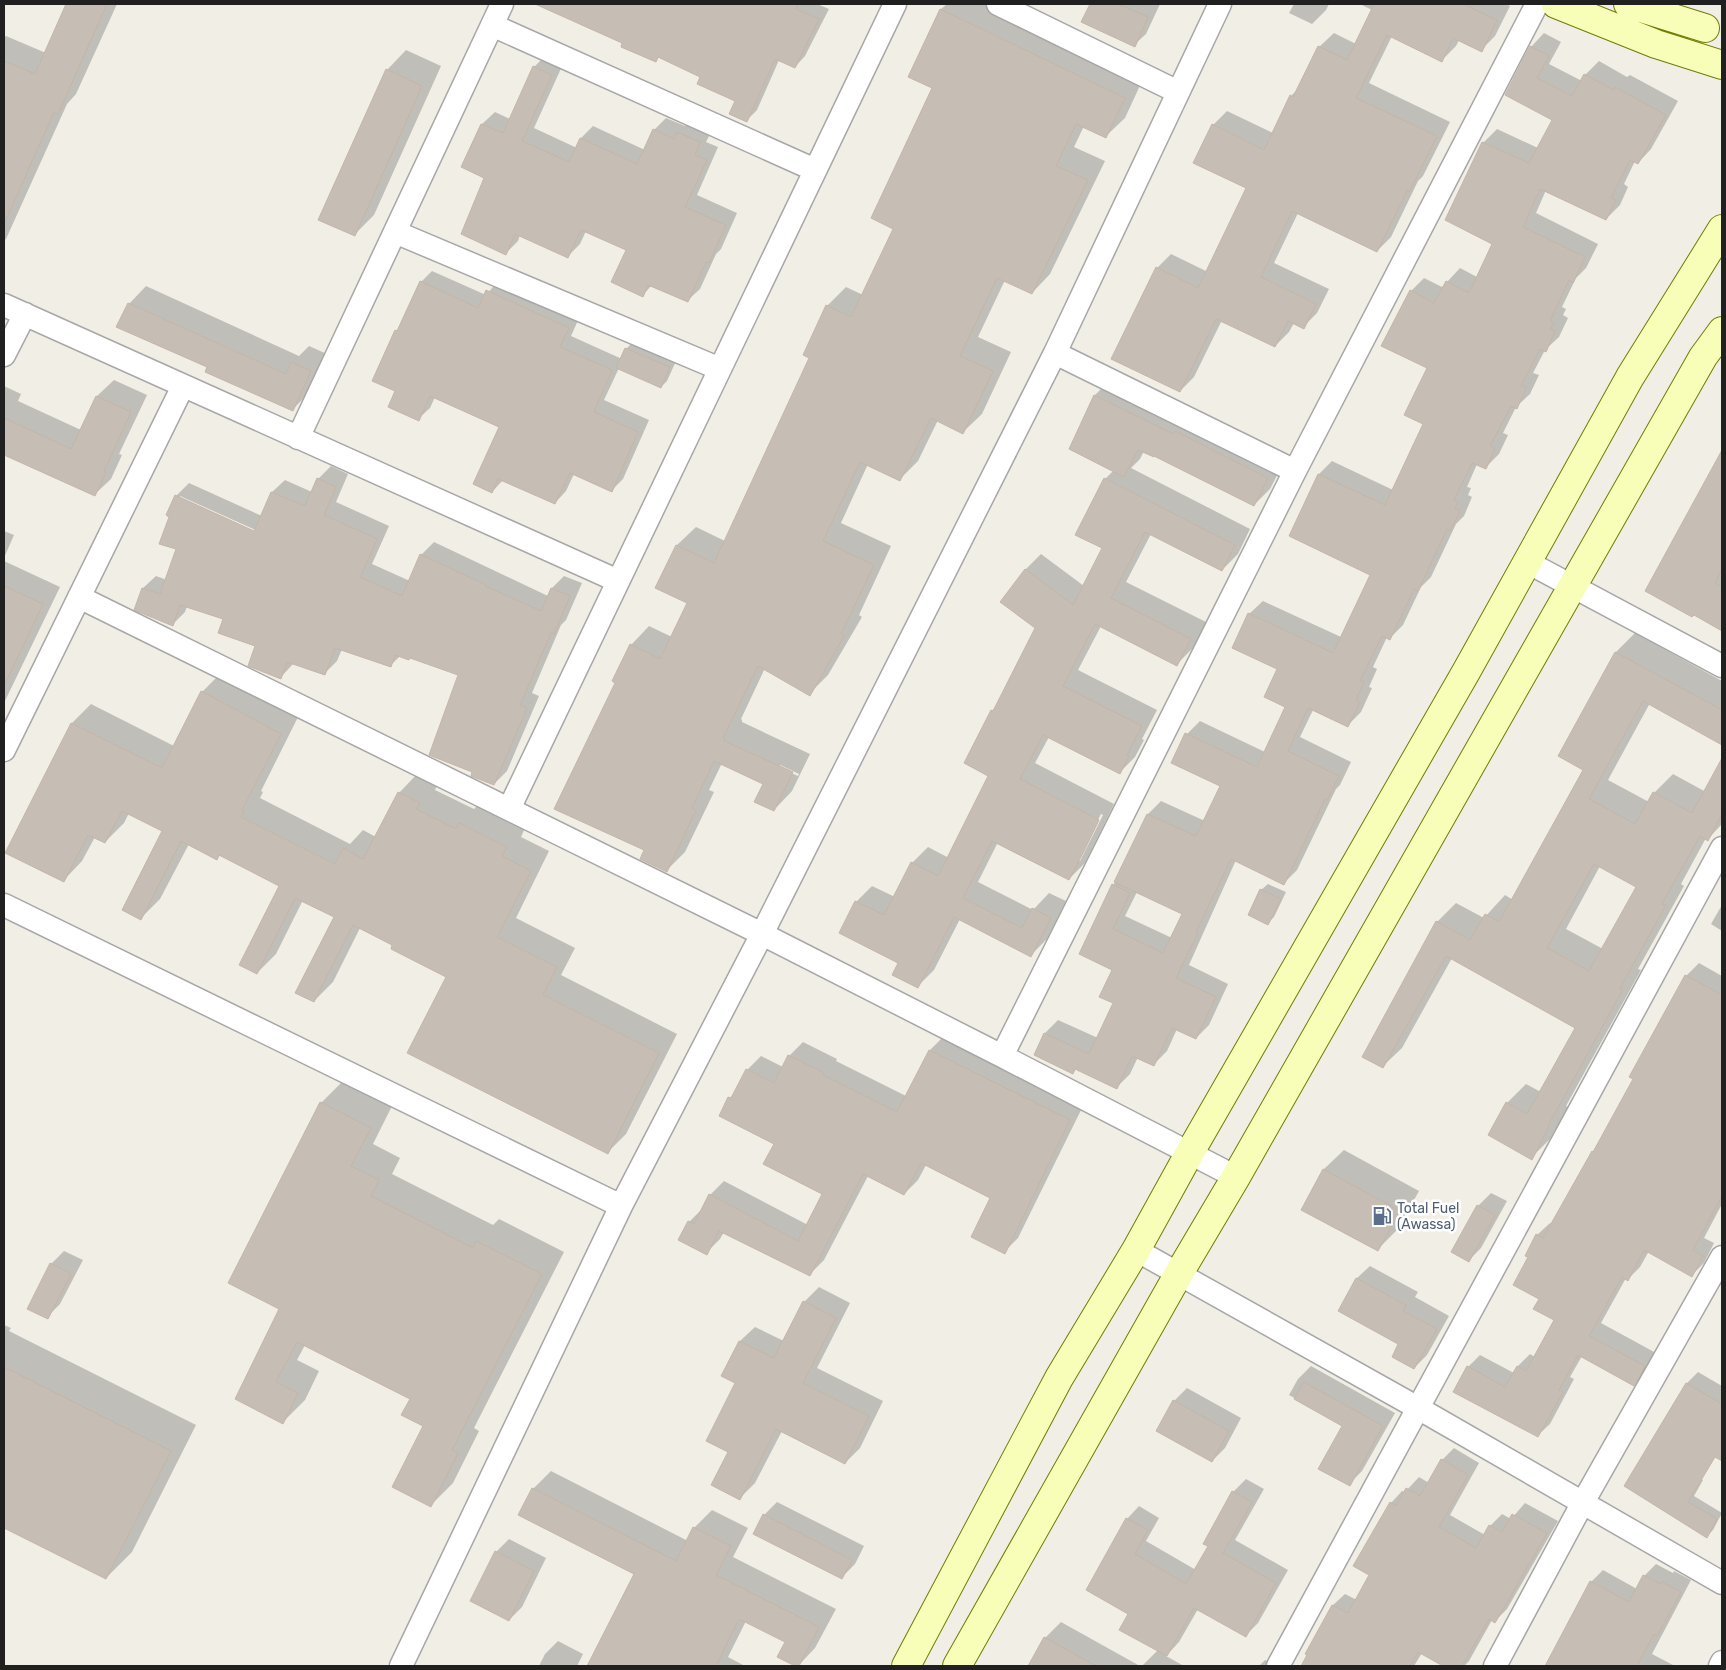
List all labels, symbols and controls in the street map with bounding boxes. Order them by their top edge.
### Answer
place label: Total Fuel (Awassa) [1397,1200,1459,1233]
fuel station icon: Total Fuel (Awassa) [1371,1205,1393,1227]

